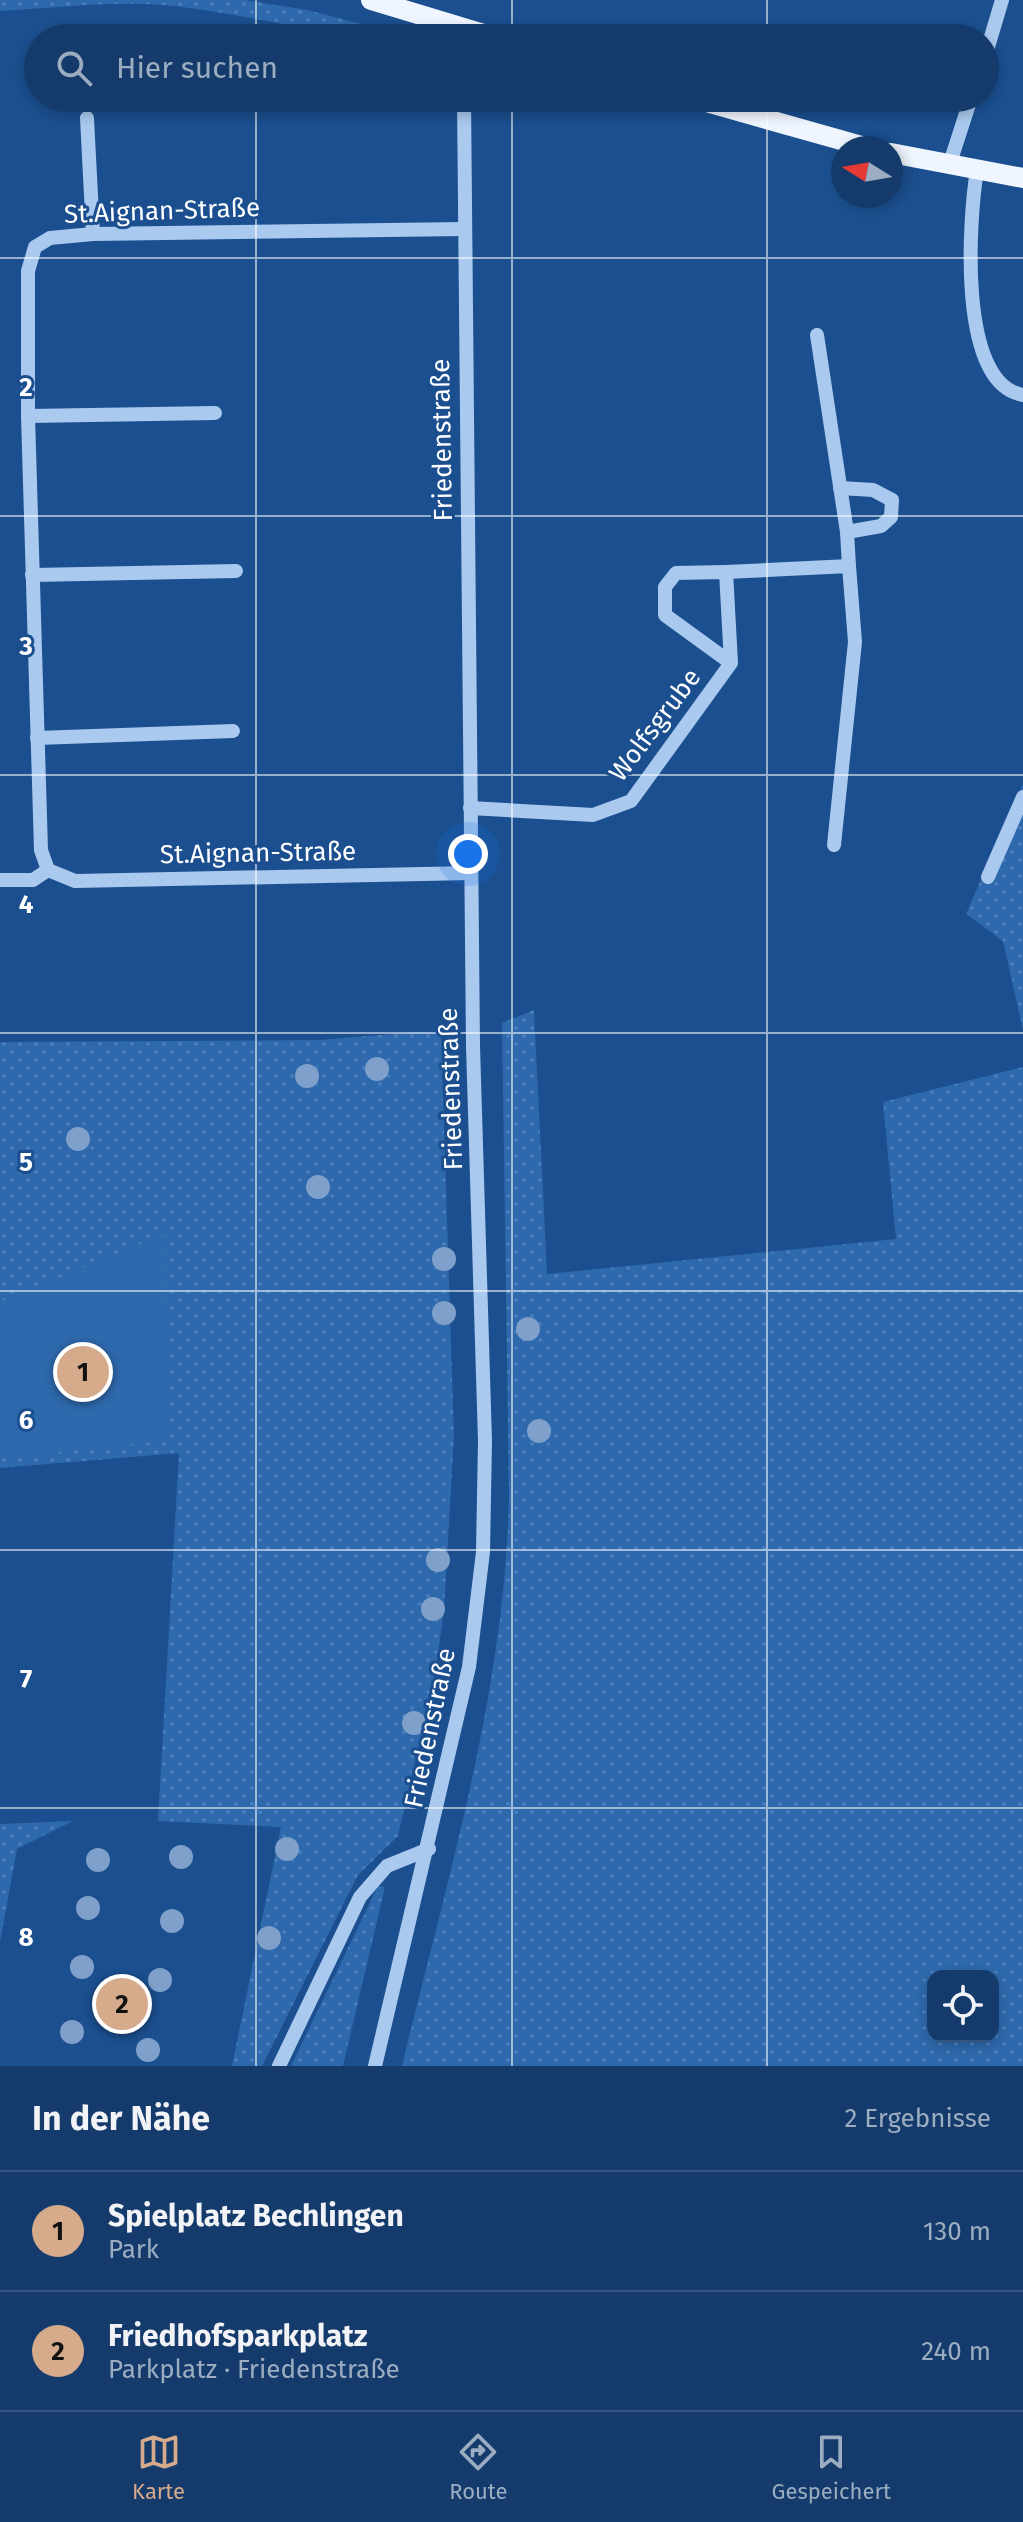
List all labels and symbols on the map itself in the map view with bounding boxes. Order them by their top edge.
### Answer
north arrow [831,136,903,208]
street label: St.Aignan-Straße [63,192,261,230]
street label: Friedenstraße [425,358,459,522]
text: 2 [19,372,33,403]
text: 3 [18,631,33,662]
street label: Wolfsgrube [603,663,707,787]
your location [448,834,488,874]
street label: St.Aignan-Straße [160,836,356,870]
text: 4 [19,889,34,920]
street label: Friedenstraße [433,1007,469,1171]
text: 5 [19,1147,33,1178]
pin: 1 [57,1342,109,1402]
text: 6 [19,1405,34,1436]
street label: Friedenstraße [398,1645,462,1811]
text: 7 [20,1664,32,1695]
text: 8 [18,1922,34,1953]
pin: 2 [96,1974,148,2034]

